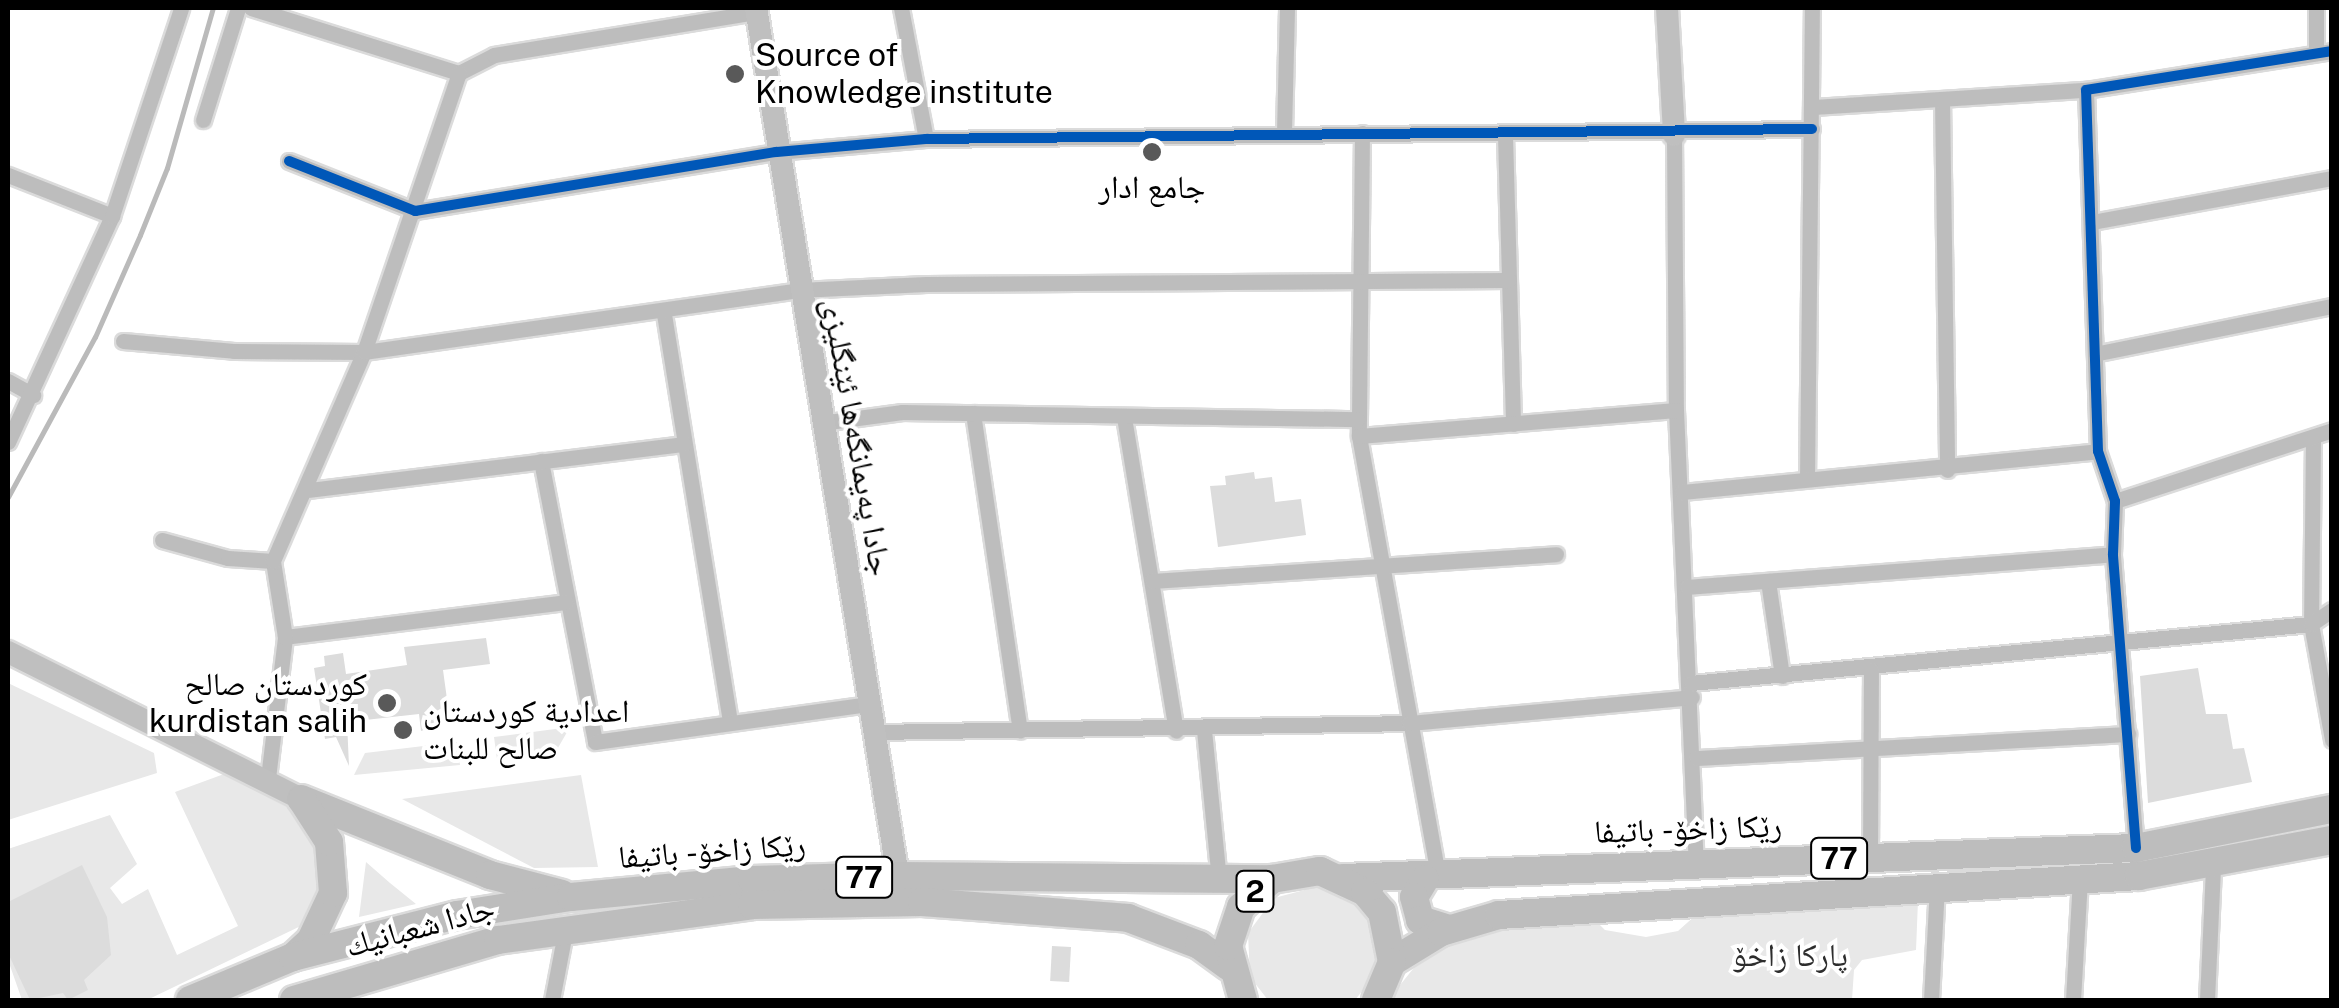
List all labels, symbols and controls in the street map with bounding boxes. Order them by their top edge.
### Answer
place label: Source of Knowledge institute [755,37,1053,112]
marker: Source of Knowledge institute [724,63,746,85]
marker: جامع ادار [1141,141,1163,163]
place label: جامع ادار [1099,168,1205,206]
street label: جادا په‌يمانگه‌ها ئێنگليزى [814,295,900,579]
place label: كوردستان صالح kurdistan salih [149,666,367,741]
marker: كوردستان صالح kurdistan salih [376,692,398,714]
place label: اعدادية كوردستان صالح للبنات [423,693,629,768]
marker: اعدادية كوردستان صالح للبنات [392,719,414,741]
street label: رێکا زاخۆ - باتیفا [1589,806,1787,852]
street label: رێکا زاخۆ - باتیفا [613,825,811,877]
road number: 77 [1809,833,1869,883]
road number: 77 [834,852,894,902]
road number: 2 [1235,866,1275,916]
street label: جادا شعبانيك [341,889,499,965]
park label: پارکا زاخۆ [1732,936,1848,974]

